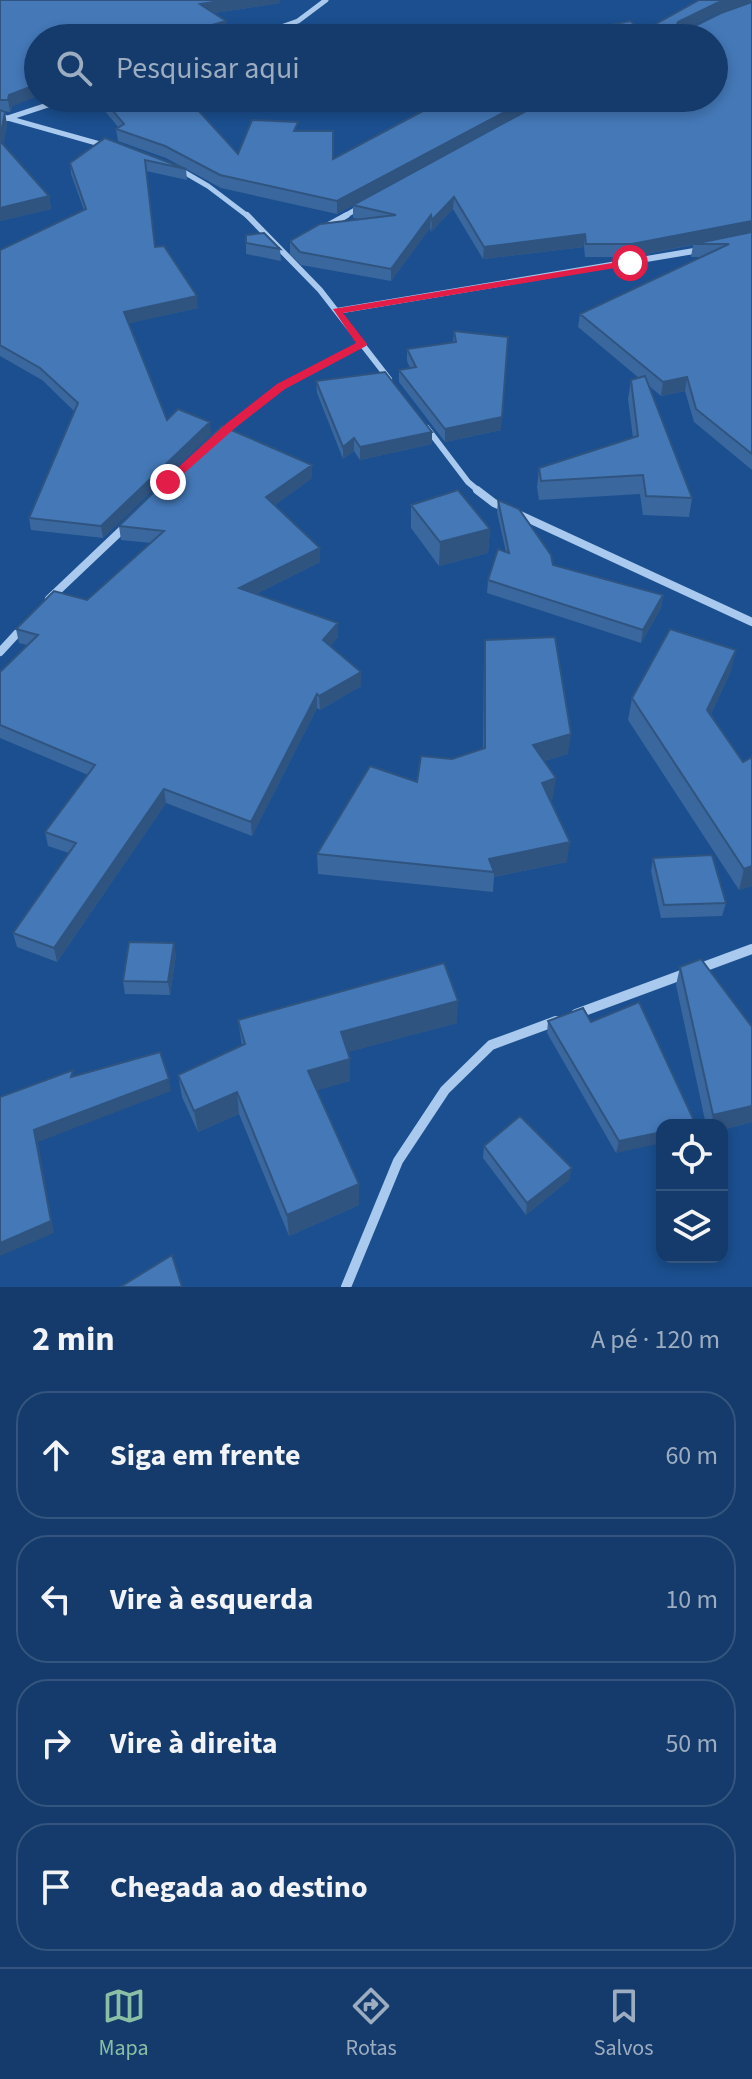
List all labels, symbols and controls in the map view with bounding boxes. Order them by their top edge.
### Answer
search box [24,24,728,112]
icon: search [52,46,96,90]
text: Pesquisar aqui [116,47,300,90]
route start [612,245,648,281]
route end [150,464,186,500]
map controls [656,1119,728,1263]
button: locate [656,1119,728,1191]
button: layers [656,1191,728,1263]
text: 2 min [32,1315,115,1364]
text: A pé · 120 m [591,1321,720,1358]
icon: ahead [34,1433,78,1477]
text: Siga em frente [110,1434,301,1477]
text: 60 m [665,1437,718,1474]
icon: left [34,1577,78,1621]
text: Vire à esquerda [110,1578,313,1621]
text: 10 m [665,1581,718,1618]
icon: right [34,1721,78,1765]
text: Vire à direita [110,1722,278,1765]
text: 50 m [665,1725,718,1762]
icon: arrive [34,1865,78,1909]
text: Chegada ao destino [110,1866,368,1909]
tab: Mapa [99,1984,149,2064]
tab: Rotas [346,1984,397,2064]
tab: Salvos [594,1984,653,2064]

